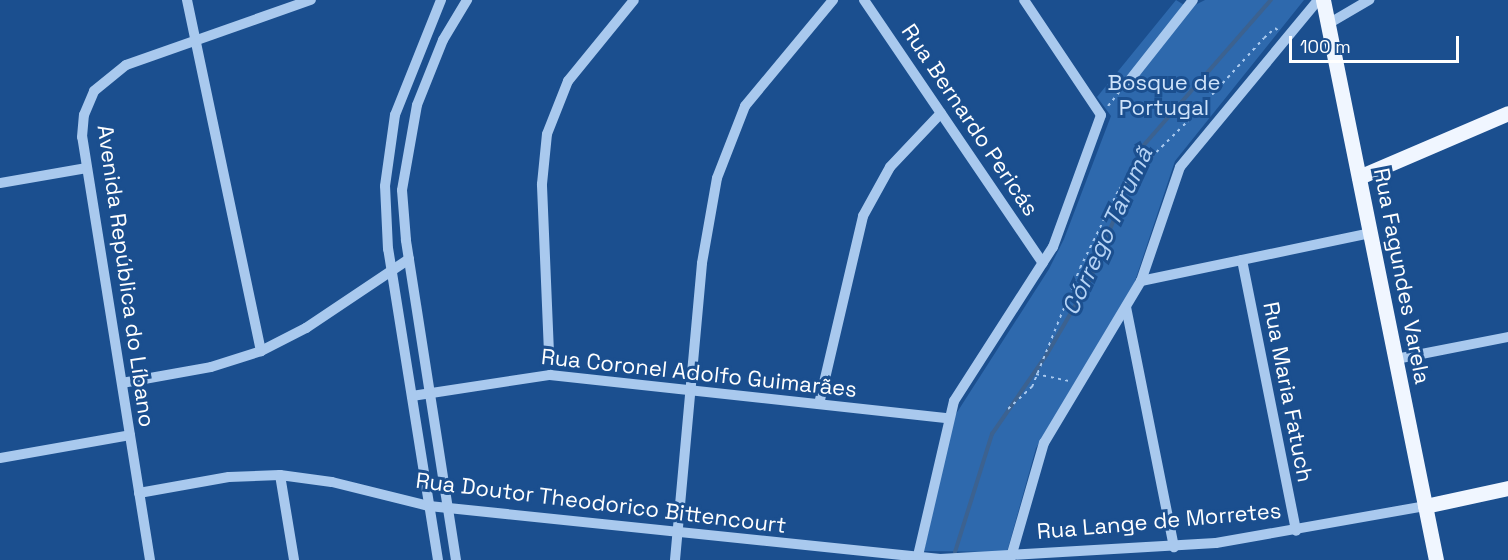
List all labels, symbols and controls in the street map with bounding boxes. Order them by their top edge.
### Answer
street label: Rua Bernardo Pericás [896,19,1044,221]
scale bar [1292,24,1462,62]
text: 100 m [1300,35,1351,58]
park label: Bosque de Portugal [1107,69,1221,120]
street label: Avenida República do Líbano [92,123,160,429]
water label: Córrego Tarumã [1055,142,1159,320]
street label: Rua Fagundes Varela [1368,166,1436,386]
street label: Rua Maria Fatuch [1258,300,1318,484]
street label: Rua Coronel Adolfo Guimarães [540,343,858,403]
street label: Rua Doutor Theodorico Bittencourt [414,467,788,539]
street label: Rua Lange de Morretes [1036,497,1282,545]

